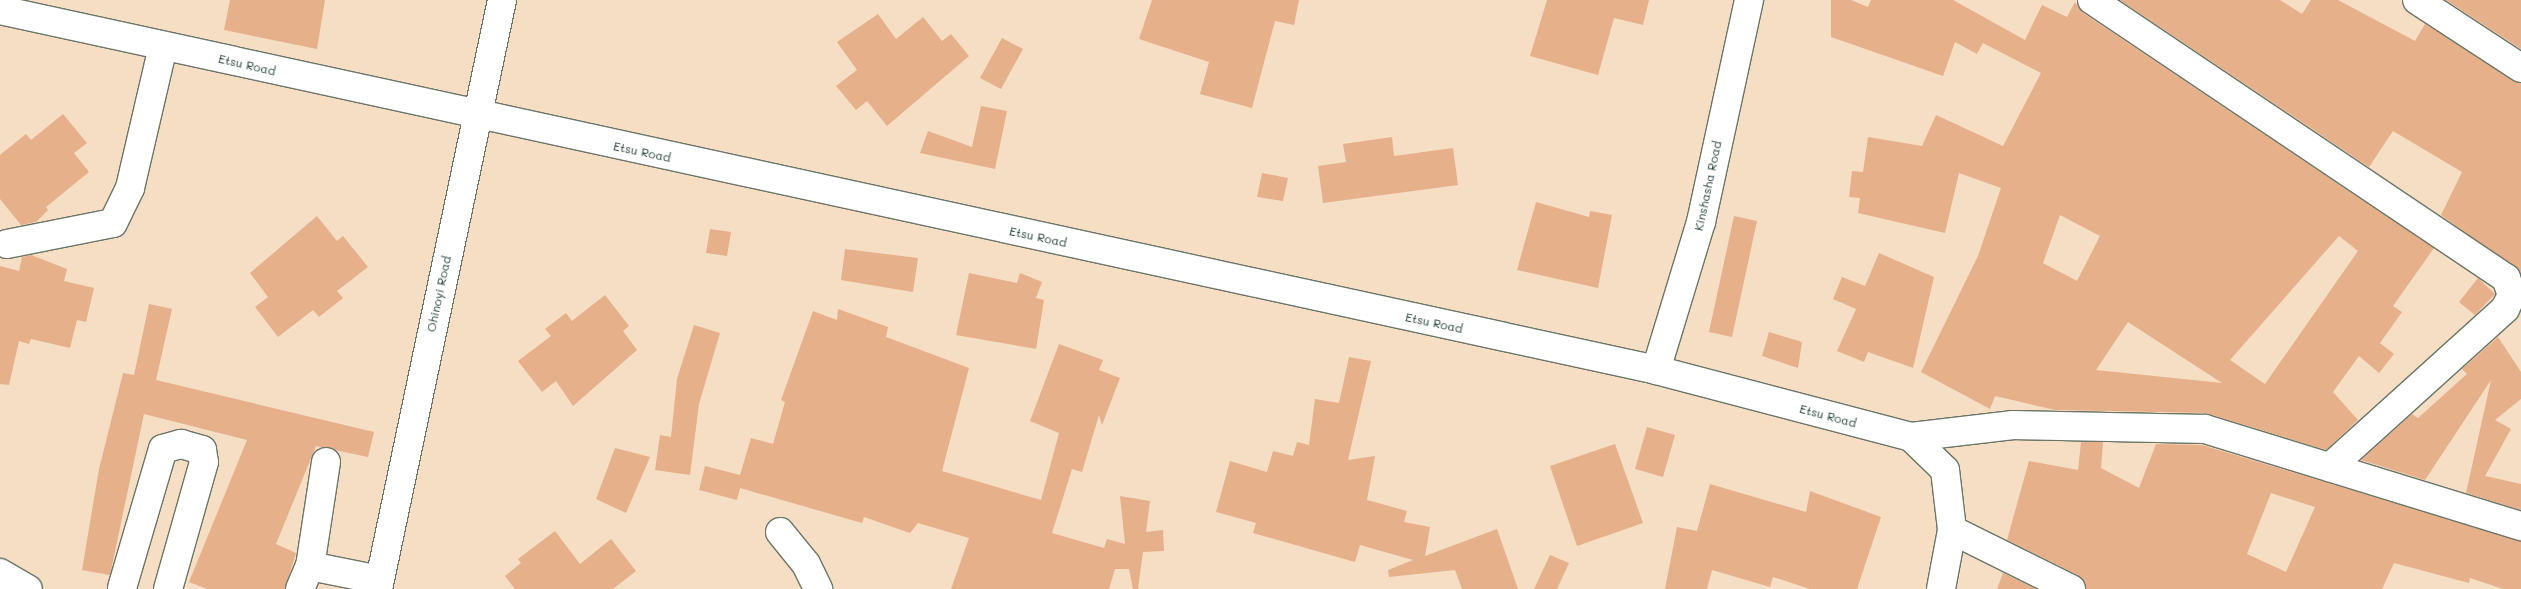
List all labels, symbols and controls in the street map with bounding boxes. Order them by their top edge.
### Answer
street label: Etsu Road [217,51,277,79]
street label: Etsu Road [612,139,672,165]
street label: Kinshasha Road [1691,140,1725,232]
street label: Etsu Road [1008,224,1068,250]
street label: Ohinoyi Road [424,255,454,333]
street label: Etsu Road [1404,310,1464,336]
street label: Etsu Road [1798,402,1858,430]

